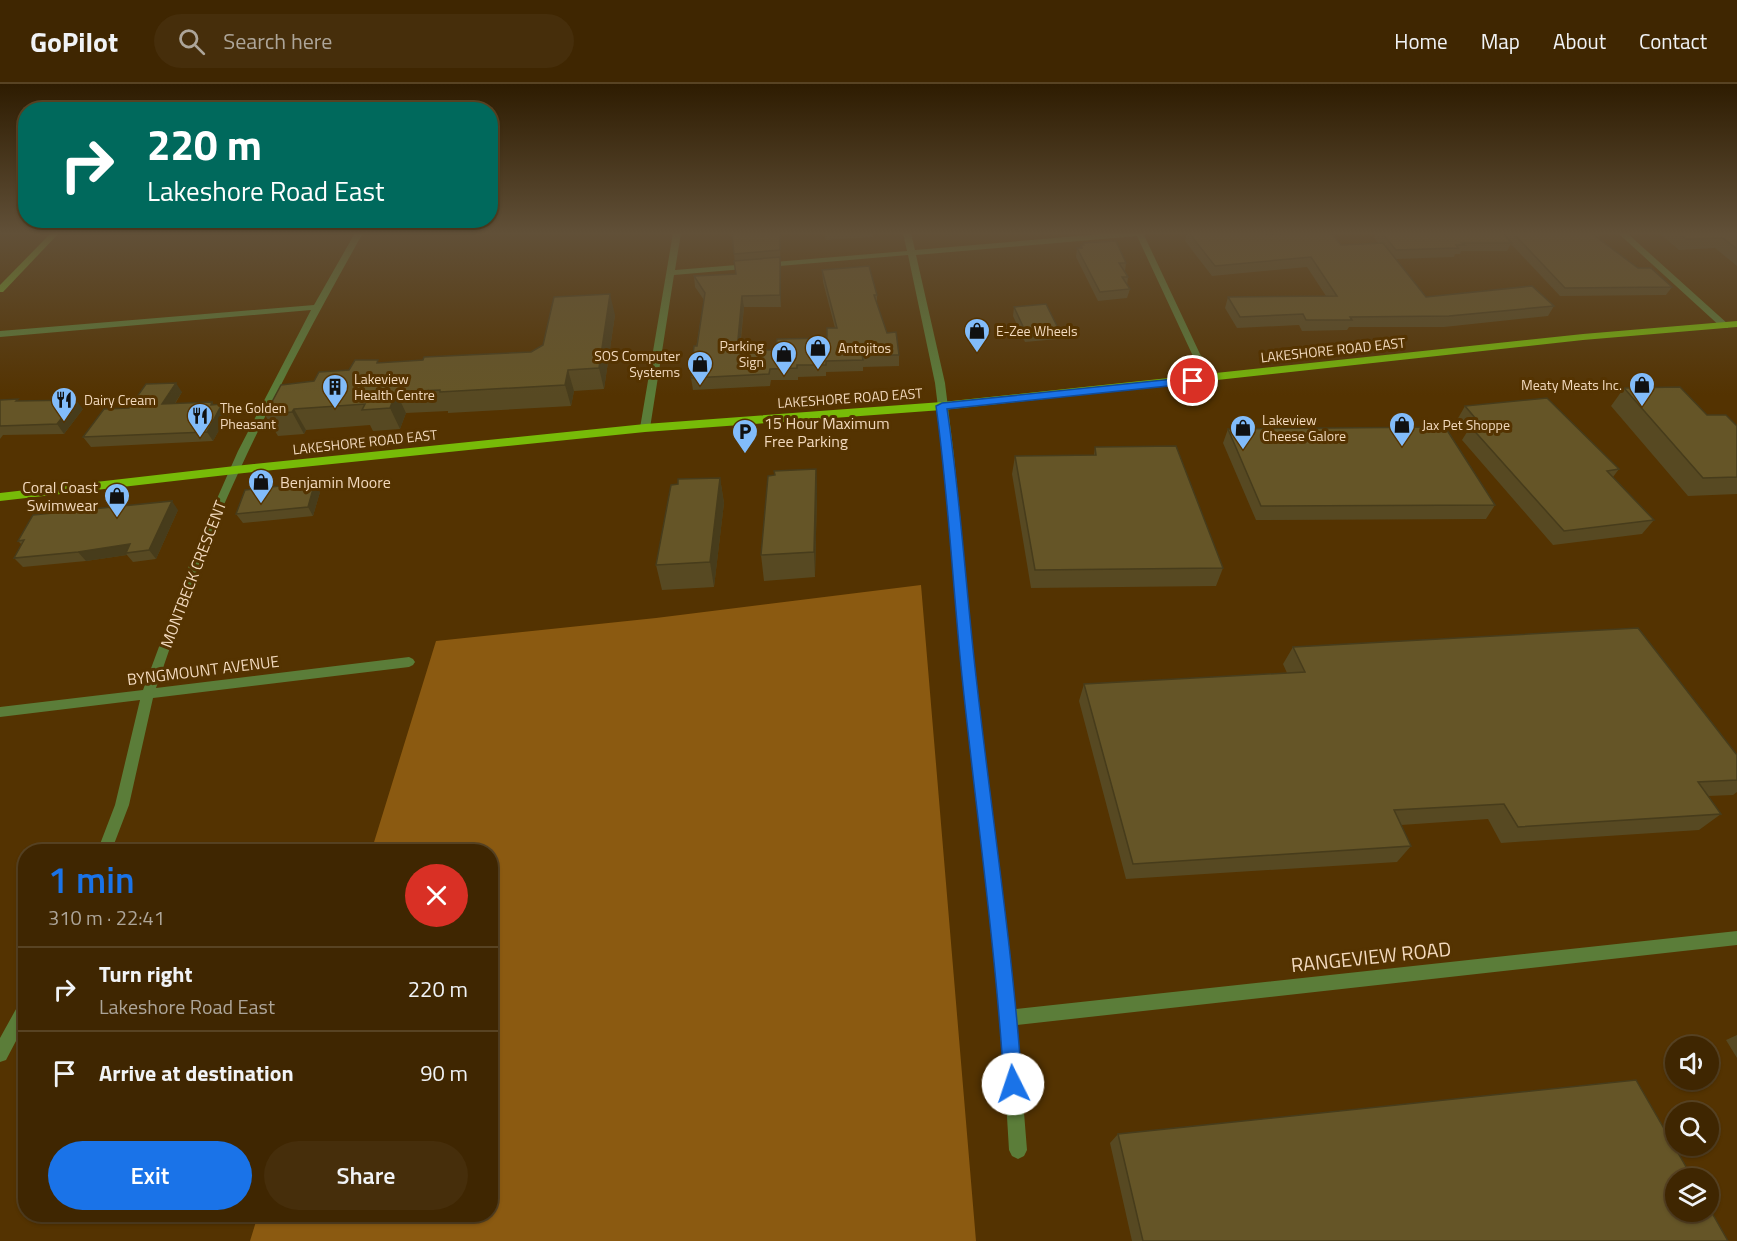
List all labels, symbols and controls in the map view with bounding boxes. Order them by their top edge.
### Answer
search box [154,14,574,68]
text: GoPilot [30,20,118,63]
text: Search here [223,24,332,58]
icon: search [175,25,208,58]
text: Home [1394,25,1448,57]
text: Map [1481,25,1520,57]
text: About [1553,25,1606,57]
text: Contact [1639,25,1707,57]
text: 220 m [147,112,262,176]
icon: right [48,126,126,204]
text: Lakeshore Road East [147,170,385,211]
shop icon: E-Zee Wheels [962,316,992,354]
place label: E-Zee Wheels [996,320,1078,341]
street label: LAKESHORE ROAD EAST [1259,331,1407,368]
shop icon: Antojitos [803,333,833,371]
place label: Parking Sign [719,335,764,372]
place label: Antojitos [838,337,891,358]
shop icon: Parking Sign [769,339,799,377]
place label: SOS Computer Systems [594,345,680,382]
shop icon: SOS Computer Systems [685,349,715,387]
pin [1167,355,1218,406]
icon: arrive [1176,364,1209,397]
place label: Lakeview Health Centre [354,368,435,405]
shop icon: Meaty Meats Inc. [1627,370,1657,408]
building icon: Lakeview Health Centre [320,372,350,410]
place label: Meaty Meats Inc. [1521,374,1622,395]
street label: LAKESHORE ROAD EAST [777,382,924,413]
restaurant icon: Dairy Cream [49,385,79,423]
place label: Dairy Cream [84,389,156,410]
place label: The Golden Pheasant [220,397,286,434]
restaurant icon: The Golden Pheasant [185,401,215,439]
place label: Lakeview Cheese Galore [1262,409,1346,446]
shop icon: Jax Pet Shoppe [1387,410,1417,448]
place label: 15 Hour Maximum Free Parking [764,411,890,453]
shop icon: Lakeview Cheese Galore [1228,413,1258,451]
place label: Jax Pet Shoppe [1422,414,1510,435]
parking icon: 15 Hour Maximum Free Parking [730,417,760,455]
street label: LAKESHORE ROAD EAST [291,423,439,460]
shop icon: Benjamin Moore [246,467,276,505]
place label: Benjamin Moore [280,470,391,494]
place label: Coral Coast Swimwear [22,475,98,517]
shop icon: Coral Coast Swimwear [102,481,132,519]
street label: MONTBECK CRESCENT [154,496,232,651]
street label: BYNGMOUNT AVENUE [126,649,281,691]
text: 1 min [48,852,135,907]
button: close [405,864,468,927]
text: 310 m · 22:41 [48,902,165,933]
street label: RANGEVIEW ROAD [1289,933,1453,980]
text: Turn right [99,957,193,991]
text: 220 m [408,972,468,1006]
icon: right [48,973,81,1006]
text: Lakeshore Road East [99,991,275,1022]
map controls [1665,1036,1719,1222]
button: sound [1665,1036,1719,1090]
position arrow [981,1052,1045,1116]
text: Arrive at destination [99,1056,294,1090]
text: 90 m [420,1056,468,1090]
icon: arrive [48,1057,81,1090]
button: search [1665,1102,1719,1156]
button: Exit [48,1141,252,1210]
button: Share [264,1141,468,1210]
button: layers [1665,1168,1719,1222]

